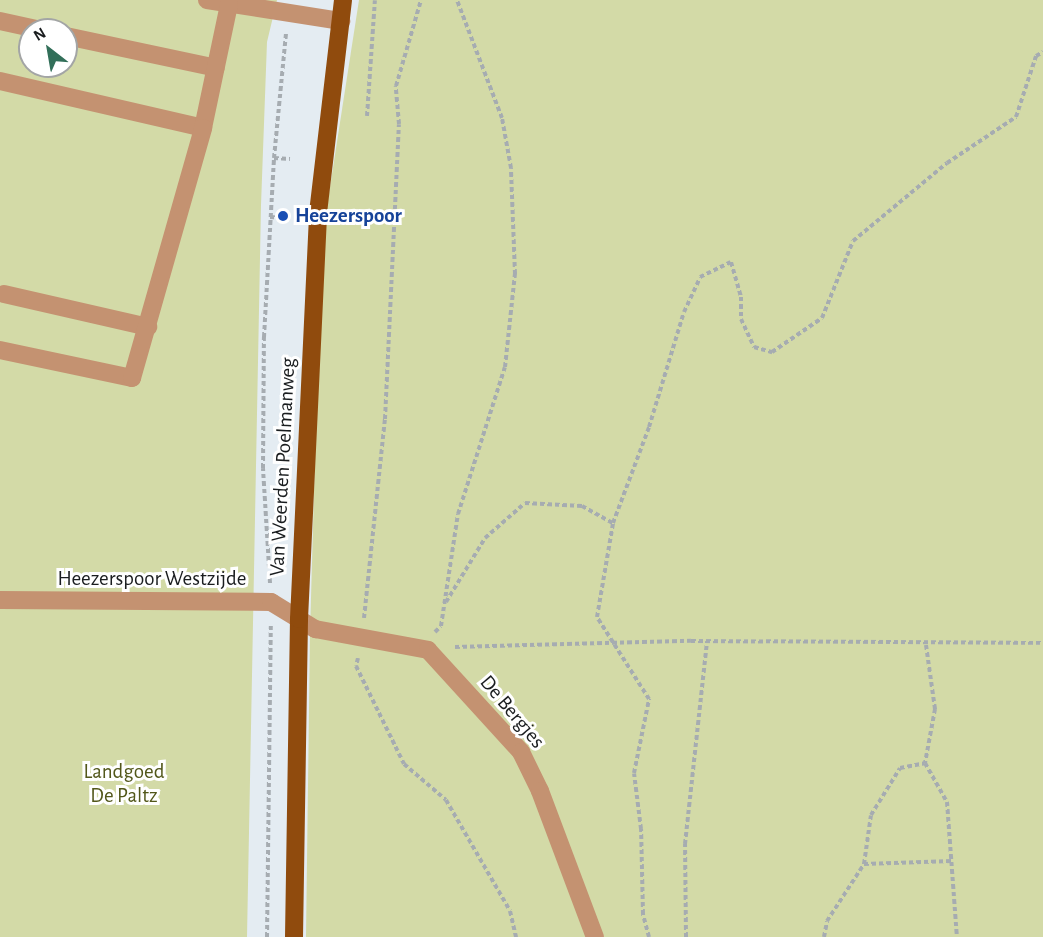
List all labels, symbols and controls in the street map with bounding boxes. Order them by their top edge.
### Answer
north arrow [18,18,78,78]
text: N [31,25,49,44]
place label: Heezerspoor [295,203,402,229]
marker: Heezerspoor [276,209,290,223]
street label: Van Weerden Poelmanweg [265,357,301,577]
street label: Heezerspoor Westzijde [57,566,247,592]
street label: De Bergjes [474,670,550,754]
park label: Landgoed De Paltz [83,759,165,809]

